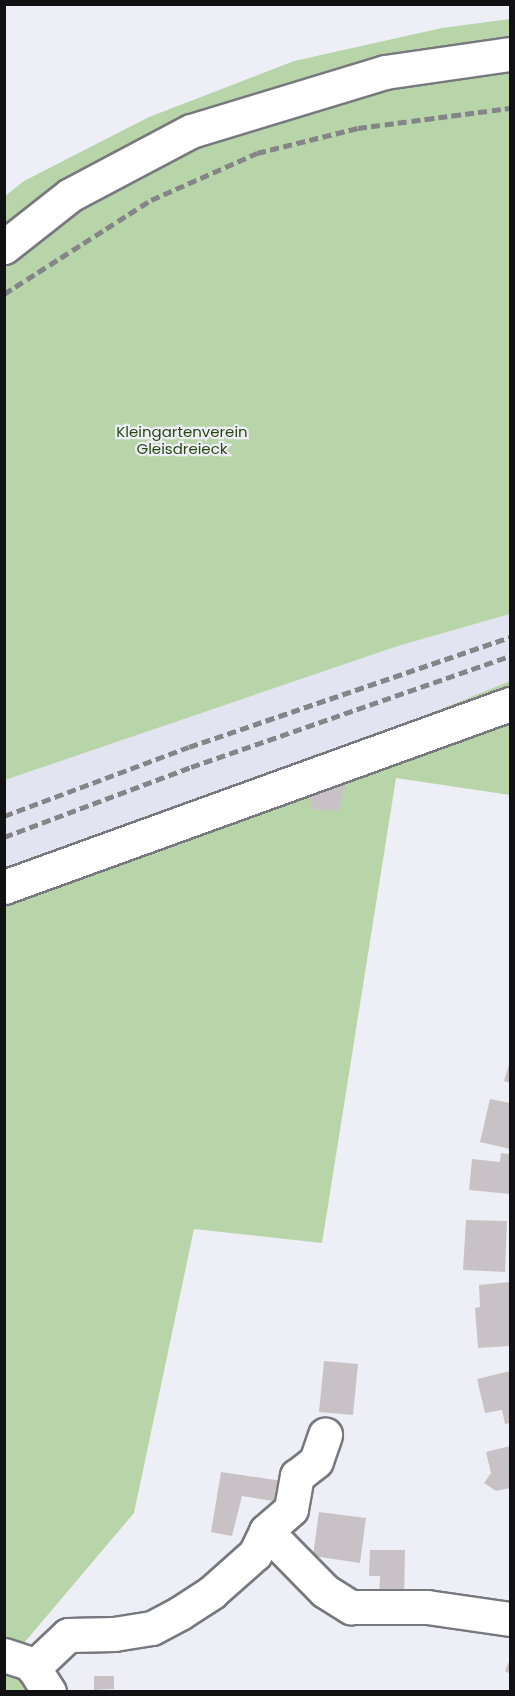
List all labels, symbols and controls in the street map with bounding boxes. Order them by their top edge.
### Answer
park label: Kleingartenverein Gleisdreieck [116,422,248,457]

